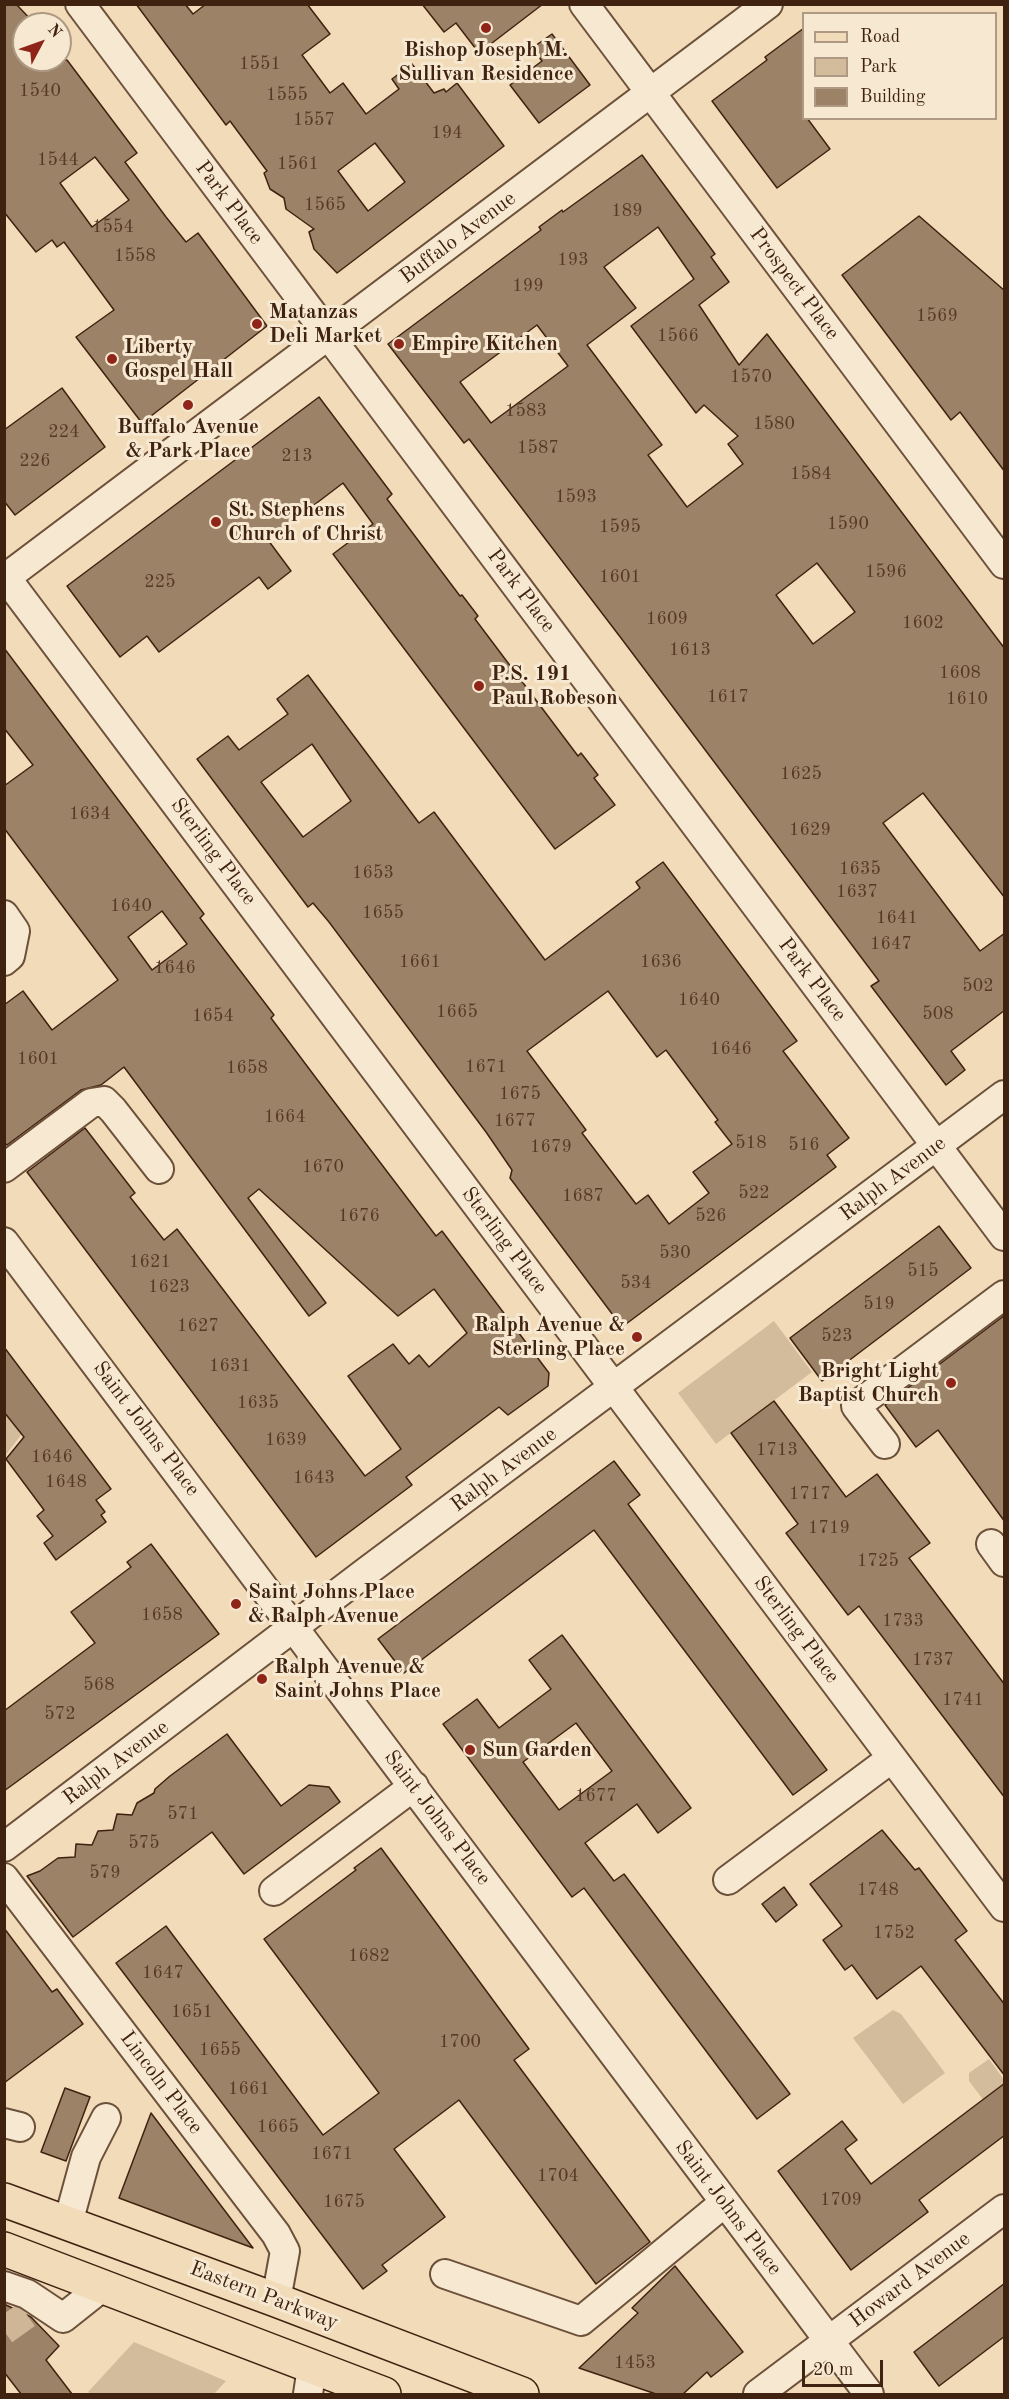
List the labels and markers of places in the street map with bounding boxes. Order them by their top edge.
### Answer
marker: Bishop Joseph M. Sullivan Residence [479,21,493,35]
place label: Bishop Joseph M. Sullivan Residence [398,37,574,87]
place label: Matanzas Deli Market [269,299,382,349]
marker: Matanzas Deli Market [250,317,264,331]
place label: Empire Kitchen [411,331,558,357]
place label: Liberty Gospel Hall [124,334,233,384]
marker: Empire Kitchen [392,337,406,351]
marker: Liberty Gospel Hall [105,352,119,366]
marker: Buffalo Avenue & Park Place [181,398,195,412]
place label: Buffalo Avenue & Park Place [117,414,259,464]
place label: St. Stephens Church of Christ [228,497,383,547]
marker: St. Stephens Church of Christ [209,515,223,529]
place label: P.S. 191 Paul Robeson [491,661,618,711]
marker: P.S. 191 Paul Robeson [472,679,486,693]
place label: Ralph Avenue & Sterling Place [474,1312,625,1362]
marker: Ralph Avenue & Sterling Place [630,1330,644,1344]
place label: Bright Light Baptist Church [798,1358,939,1408]
marker: Bright Light Baptist Church [944,1376,958,1390]
place label: Saint Johns Place & Ralph Avenue [248,1579,415,1629]
marker: Saint Johns Place & Ralph Avenue [229,1597,243,1611]
place label: Ralph Avenue & Saint Johns Place [274,1654,441,1704]
marker: Ralph Avenue & Saint Johns Place [255,1672,269,1686]
place label: Sun Garden [482,1737,592,1763]
marker: Sun Garden [463,1743,477,1757]

